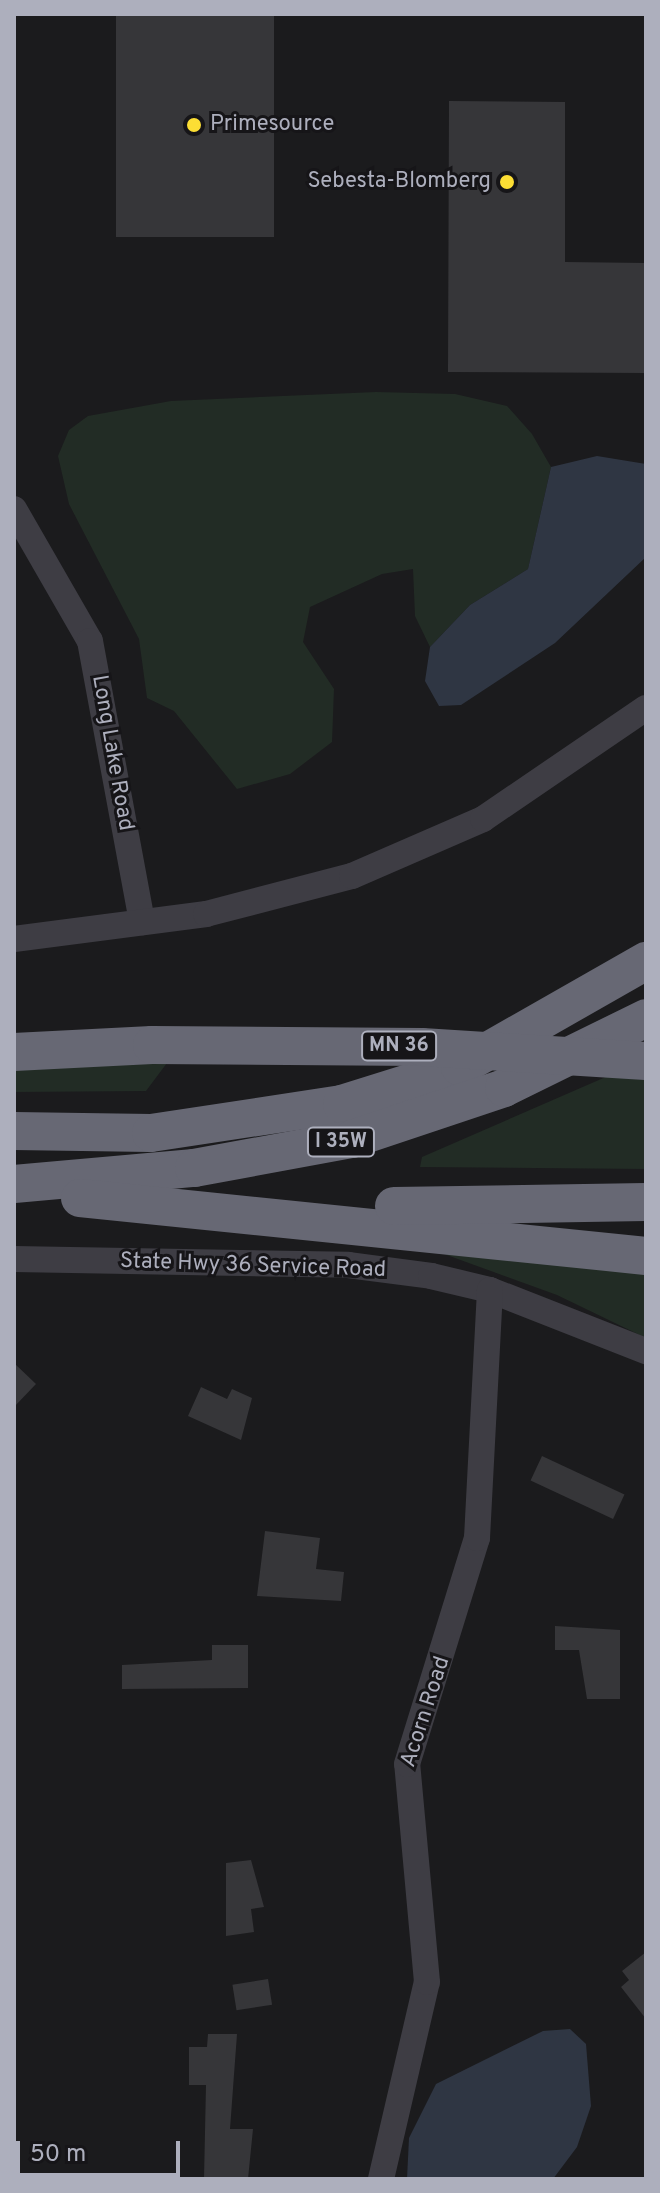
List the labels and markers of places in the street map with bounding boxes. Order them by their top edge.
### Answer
place label: Primesource [210,112,334,138]
marker: Primesource [185,116,203,134]
place label: Sebesta-Blomberg [308,169,491,195]
marker: Sebesta-Blomberg [498,173,516,191]

